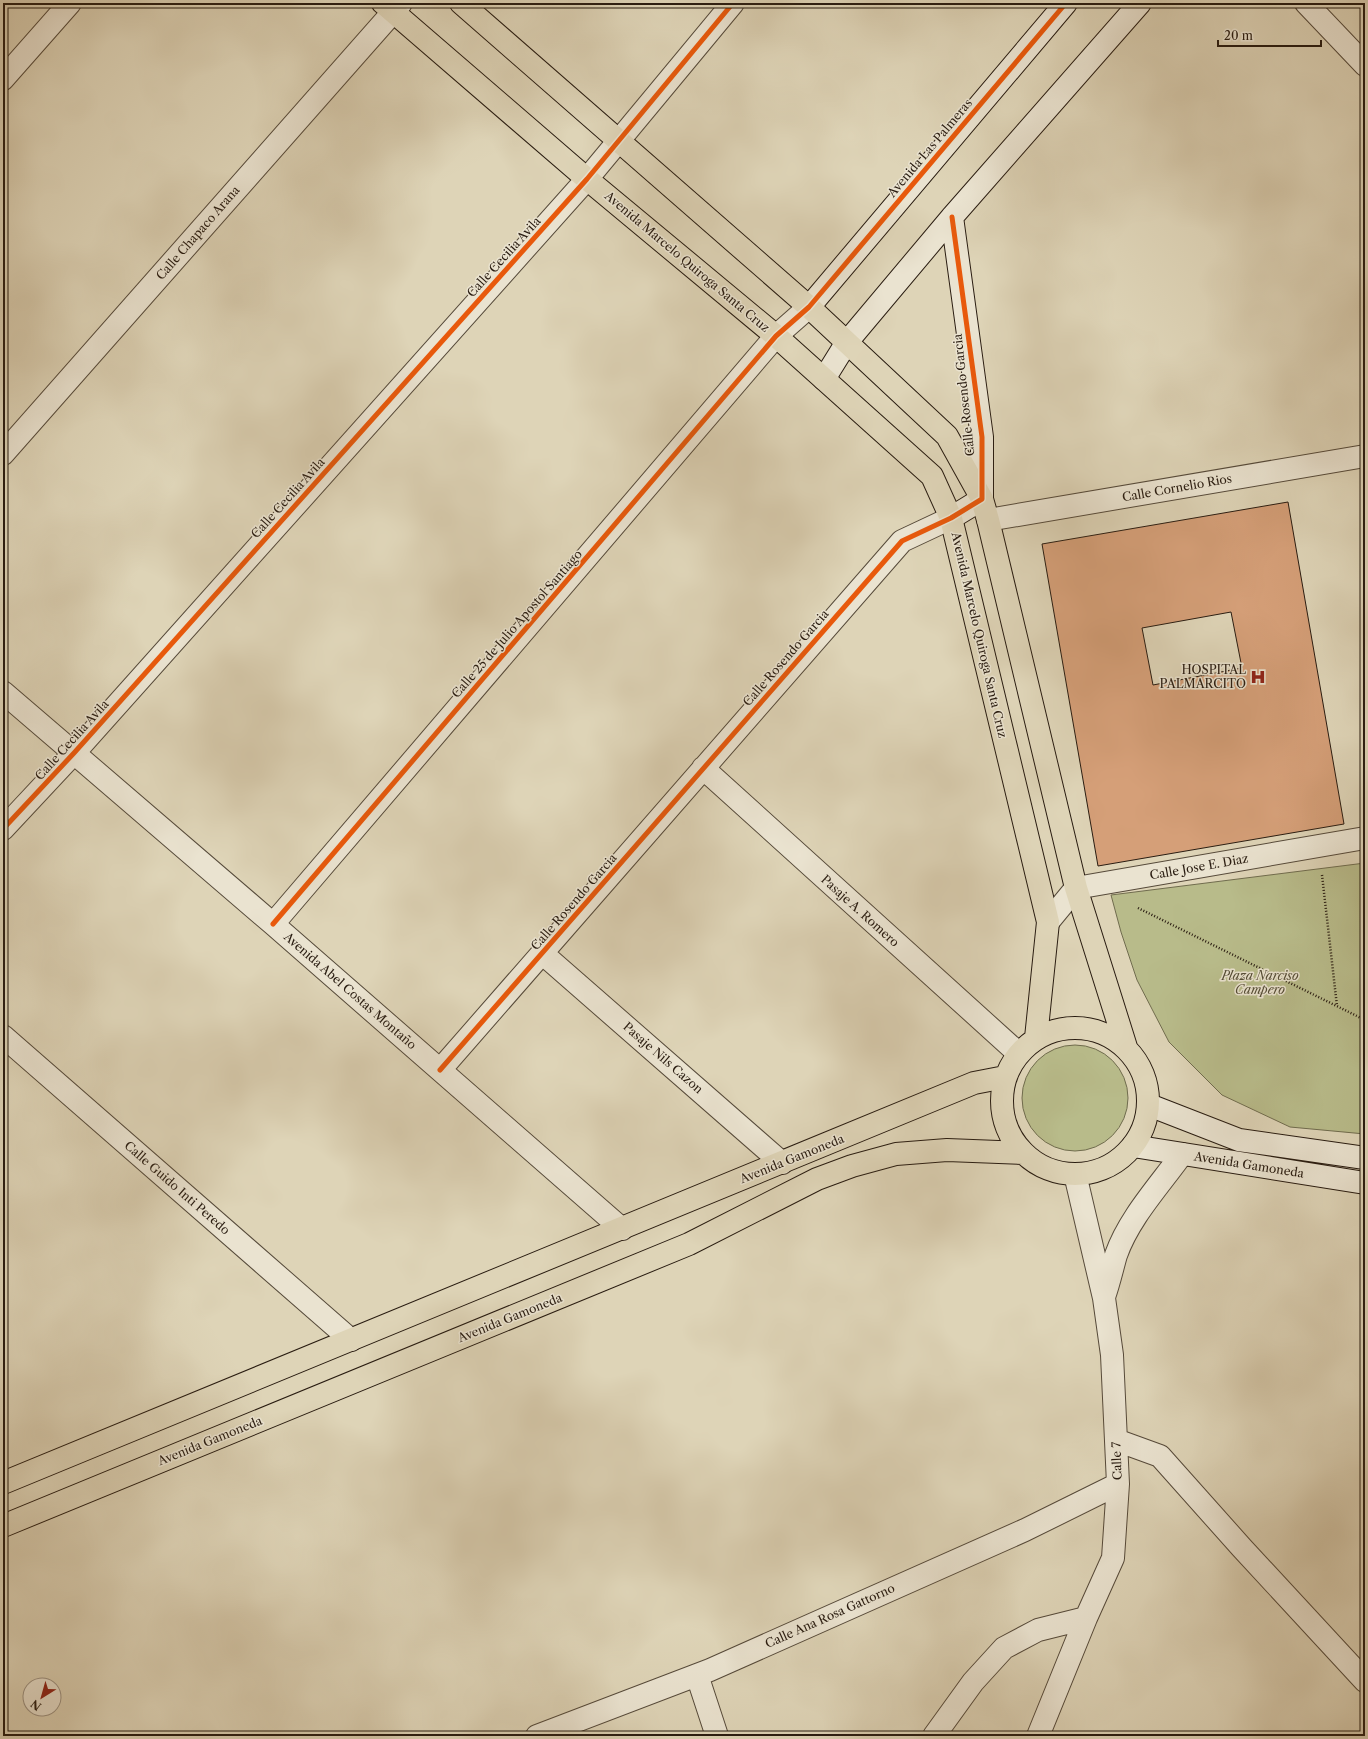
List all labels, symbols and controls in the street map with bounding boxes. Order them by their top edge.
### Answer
scale bar [1218,22,1321,48]
text: 20 m [1224,28,1253,43]
street label: Avenida Las Palmeras [884,96,975,201]
street label: Calle Chapaco Arana [153,182,243,283]
street label: Avenida Marcelo Quiroga Santa Cruz [601,188,773,335]
street label: Calle Cecilia Avila [464,213,544,300]
street label: Calle Rosendo Garcia [950,332,977,457]
street label: Calle Cecilia Avila [248,454,328,541]
street label: Calle Cornelio Rios [1121,470,1233,505]
street label: Avenida Marcelo Quiroga Santa Cruz [948,530,1010,739]
street label: Calle 25 de Julio Apostol Santiago [448,547,585,701]
street label: Calle Rosendo Garcia [740,606,832,709]
place label: HOSPITAL PALMARCITO [1160,662,1246,691]
hospital icon: HOSPITAL PALMARCITO [1249,668,1267,686]
street label: Calle Cecilia Avila [32,696,112,783]
street label: Calle Rosendo Garcia [528,850,620,953]
street label: Calle Jose E. Diaz [1149,850,1249,883]
street label: Pasaje A. Romero [818,872,902,950]
street label: Avenida Abel Costas Montaño [280,928,420,1052]
park label: Plaza Narciso Campero [1220,968,1299,997]
street label: Pasaje Nils Cazon [620,1019,707,1097]
street label: Avenida Gamoneda [736,1130,847,1187]
street label: Calle Guido Inti Peredo [121,1138,233,1238]
street label: Avenida Gamoneda [1192,1148,1306,1181]
street label: Avenida Gamoneda [454,1289,565,1346]
street label: Avenida Gamoneda [154,1412,265,1469]
street label: Calle 7 [1108,1441,1125,1481]
street label: Calle Ana Rosa Gattorno [763,1580,897,1651]
north arrow [22,1677,62,1717]
text: N [28,1696,44,1713]

